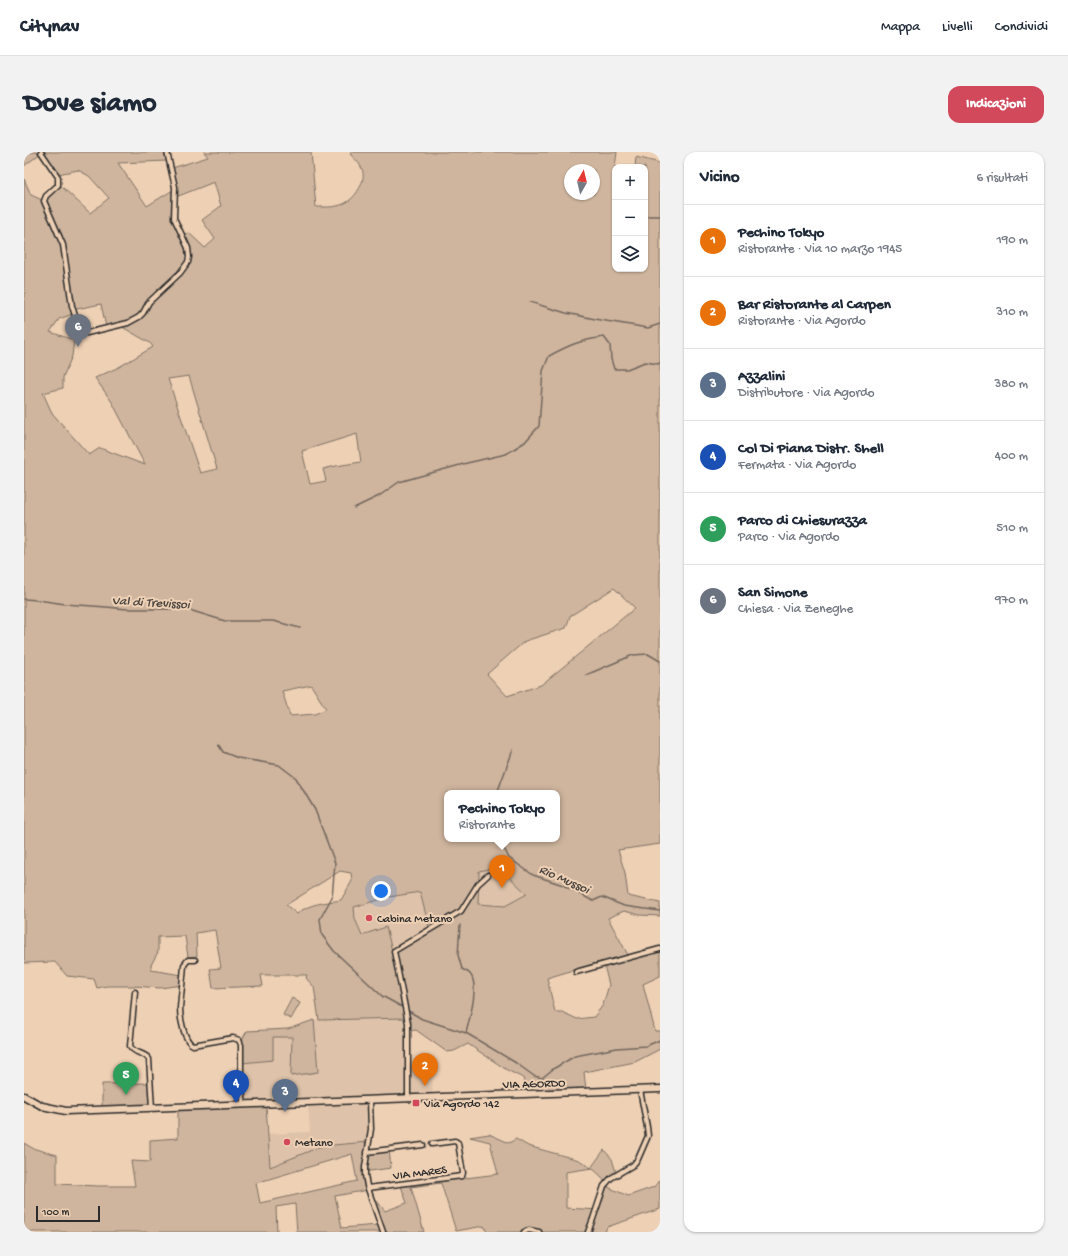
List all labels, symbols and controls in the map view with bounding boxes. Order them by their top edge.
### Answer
text: Citynav [20,16,79,39]
text: Mappa [881,19,920,36]
text: Livelli [942,19,973,36]
text: Condividi [995,19,1048,36]
button: Indicazioni [948,86,1044,123]
text: Dove siamo [24,88,157,121]
north arrow [564,164,600,200]
map controls [612,164,648,272]
button: + [612,164,648,200]
text: Vicino [700,168,740,188]
text: 6 risultati [977,171,1028,186]
button: − [612,200,648,236]
text: Pechino Tokyo [738,224,824,242]
text: 1 [710,233,716,248]
text: 190 m [997,233,1028,248]
button: layers [612,236,648,272]
text: Ristorante · Via 10 marzo 1945 [738,242,902,257]
text: Bar Ristorante al Carpen [738,296,891,314]
text: 2 [710,305,716,320]
text: 310 m [996,305,1028,320]
pin: 6 [65,314,91,347]
text: Ristorante · Via Agordo [738,314,866,329]
text: Azzalini [738,368,785,386]
text: 3 [710,377,716,392]
text: 380 m [994,377,1028,392]
text: Distributore · Via Agordo [738,386,875,401]
text: Col Di Piana Distr. Shell [738,440,884,458]
text: 4 [710,449,716,464]
text: 400 m [995,449,1028,464]
text: Fermata · Via Agordo [738,458,856,473]
text: Parco di Chiesurazza [738,512,867,530]
text: 5 [710,521,716,536]
text: 510 m [996,521,1028,536]
text: Parco · Via Agordo [738,530,840,545]
text: San Simone [738,584,807,602]
text: 6 [710,593,716,608]
text: 970 m [995,593,1028,608]
water label: Val di Trevissoi [112,594,192,613]
text: Chiesa · Via Zeneghe [738,602,853,617]
popup [444,790,560,842]
text: Pechino Tokyo [459,800,545,818]
text: Ristorante [459,818,515,833]
pin: 1 [489,855,515,888]
water label: Rio Mussoi [536,863,594,899]
your location [371,881,391,901]
marker: Cabina Metano [364,913,374,923]
place label: Cabina Metano [377,913,452,927]
pin: 2 [412,1053,438,1086]
pin: 5 [113,1062,139,1095]
pin: 4 [223,1070,249,1103]
street label: VIA AGORDO [502,1077,566,1093]
pin: 3 [272,1079,298,1112]
marker: Via Agordo 142 [411,1098,421,1108]
place label: Via Agordo 142 [423,1098,500,1112]
marker: Metano [282,1137,292,1147]
place label: Metano [295,1137,333,1151]
street label: VIA MARES [391,1164,448,1184]
scale bar [36,1204,100,1223]
text: 100 m [42,1207,69,1219]

